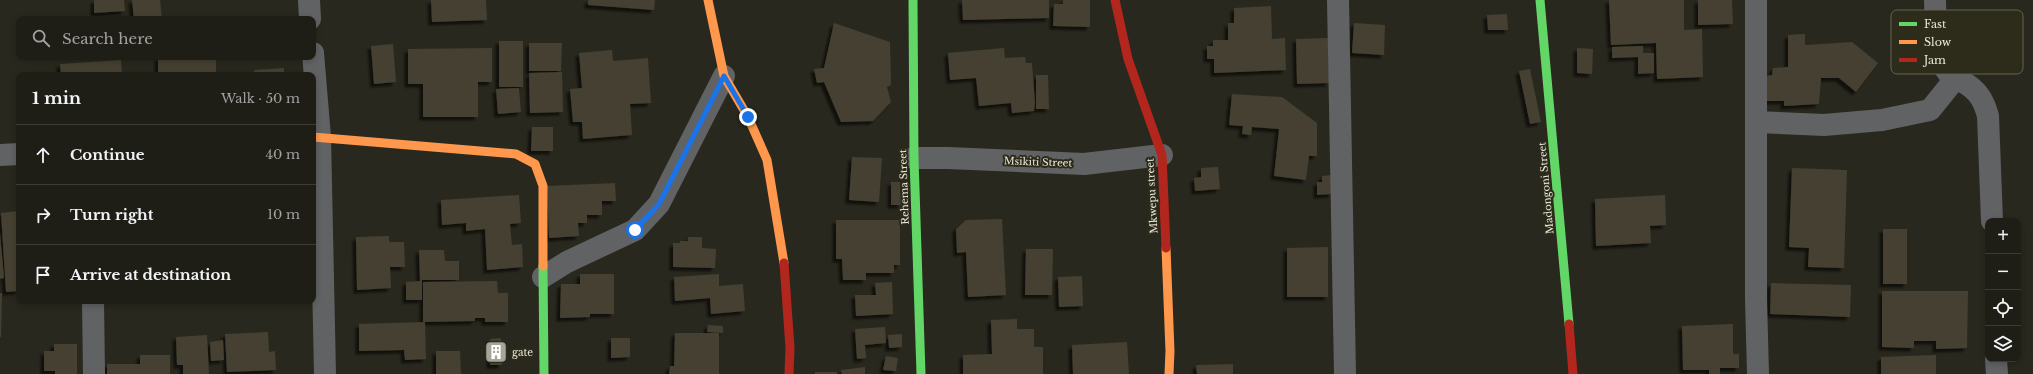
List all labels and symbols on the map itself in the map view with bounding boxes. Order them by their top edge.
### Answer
legend [1891,10,2023,74]
text: Fast [1924,17,1947,31]
text: Slow [1924,35,1952,49]
text: Jam [1922,53,1946,67]
route end [739,108,757,126]
street label: Madongoni Street [1535,141,1557,235]
street label: Rehema Street [896,149,912,225]
street label: Msikiti Street [1004,154,1073,170]
street label: Mkwepu street [1144,158,1160,234]
route start [626,221,644,239]
building icon: gate [483,339,509,365]
place label: gate [512,346,533,359]

